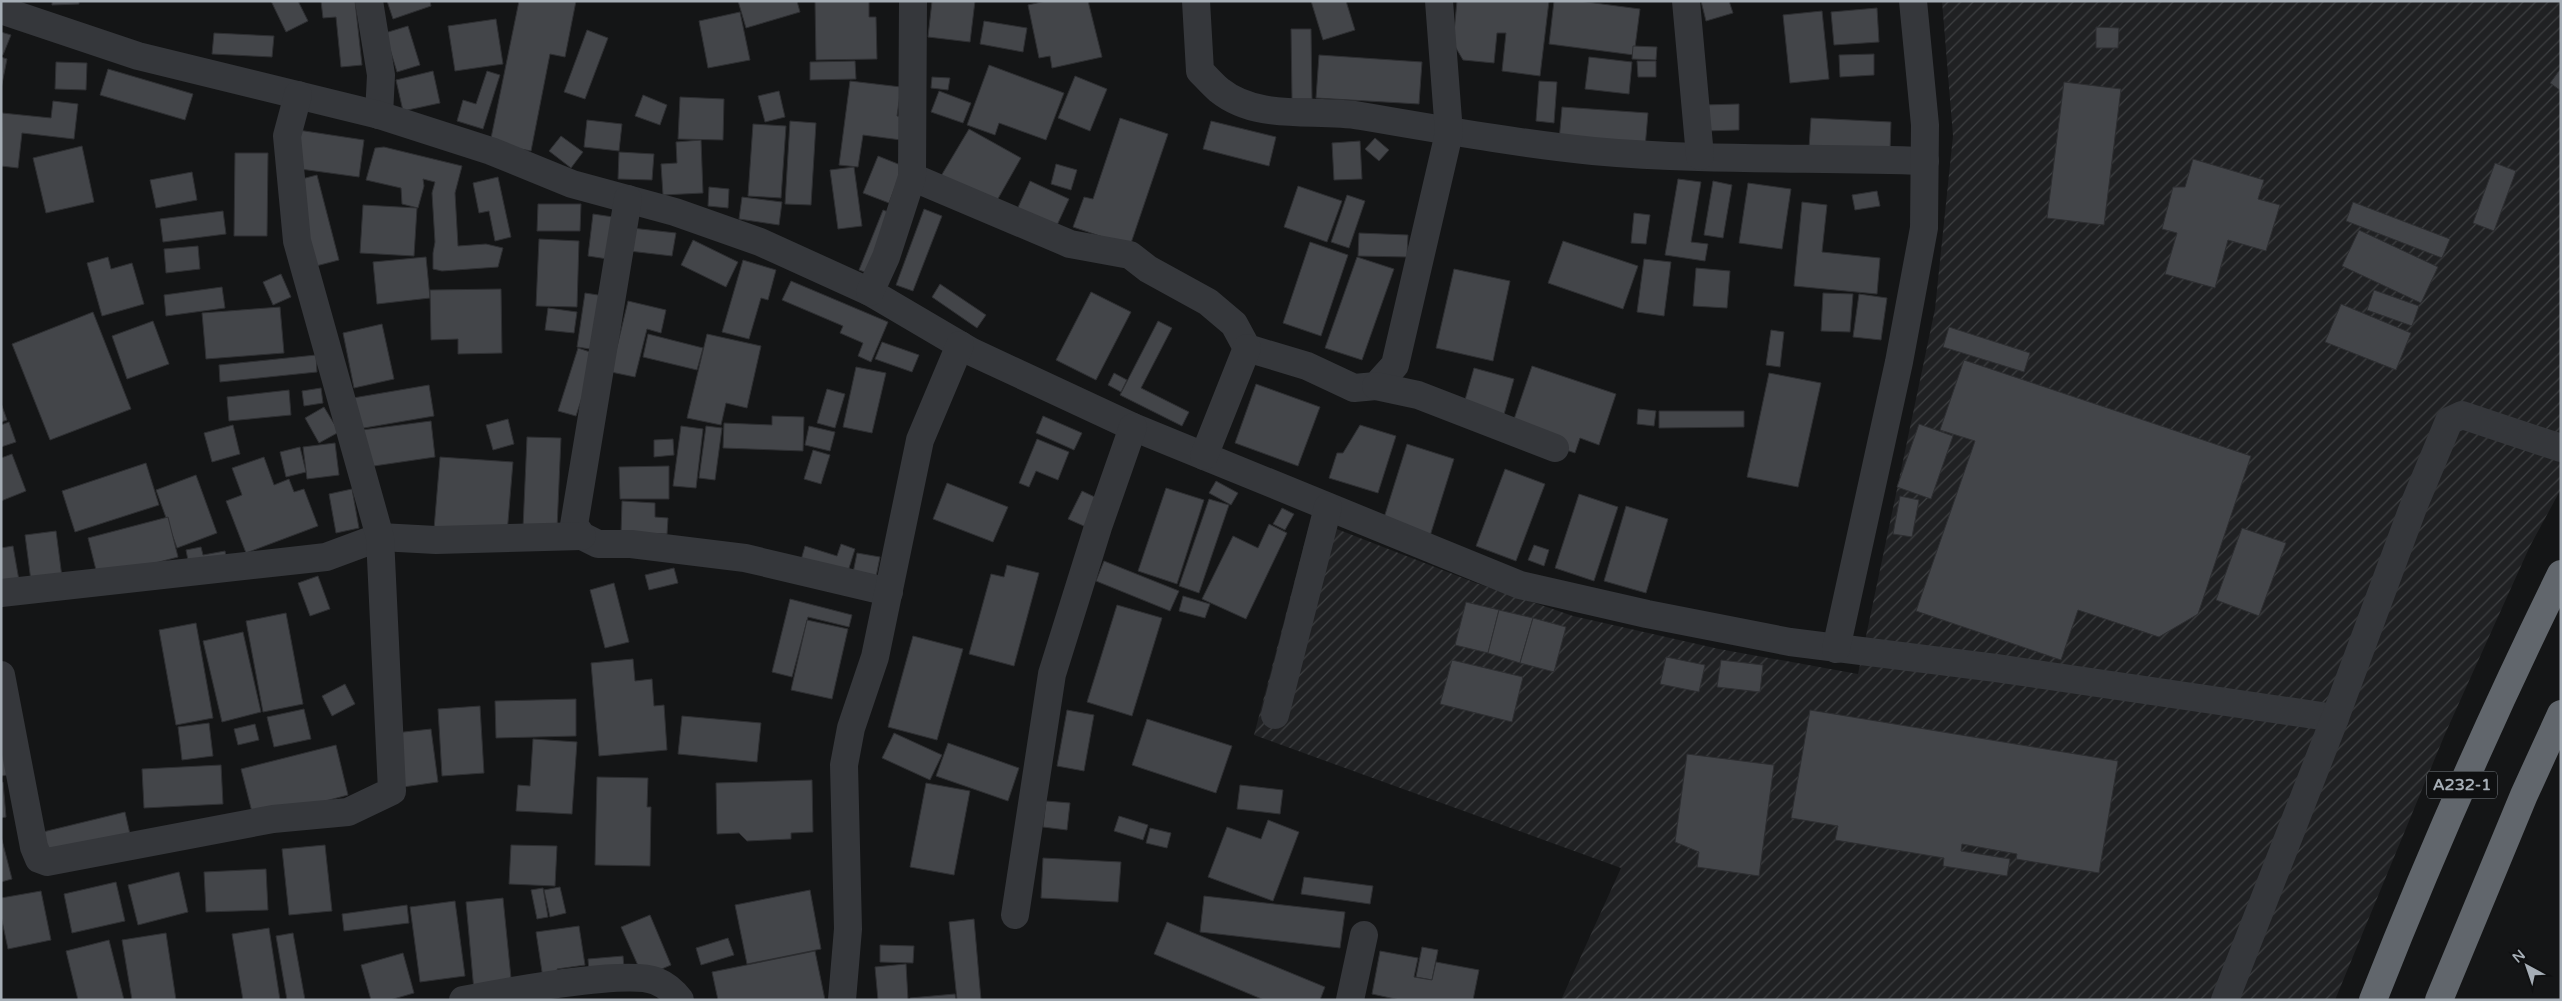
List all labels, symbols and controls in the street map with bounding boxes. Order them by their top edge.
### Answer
road number: A232-1 [2427,772,2497,798]
north arrow [2502,941,2552,991]
text: N [2509,946,2529,967]

